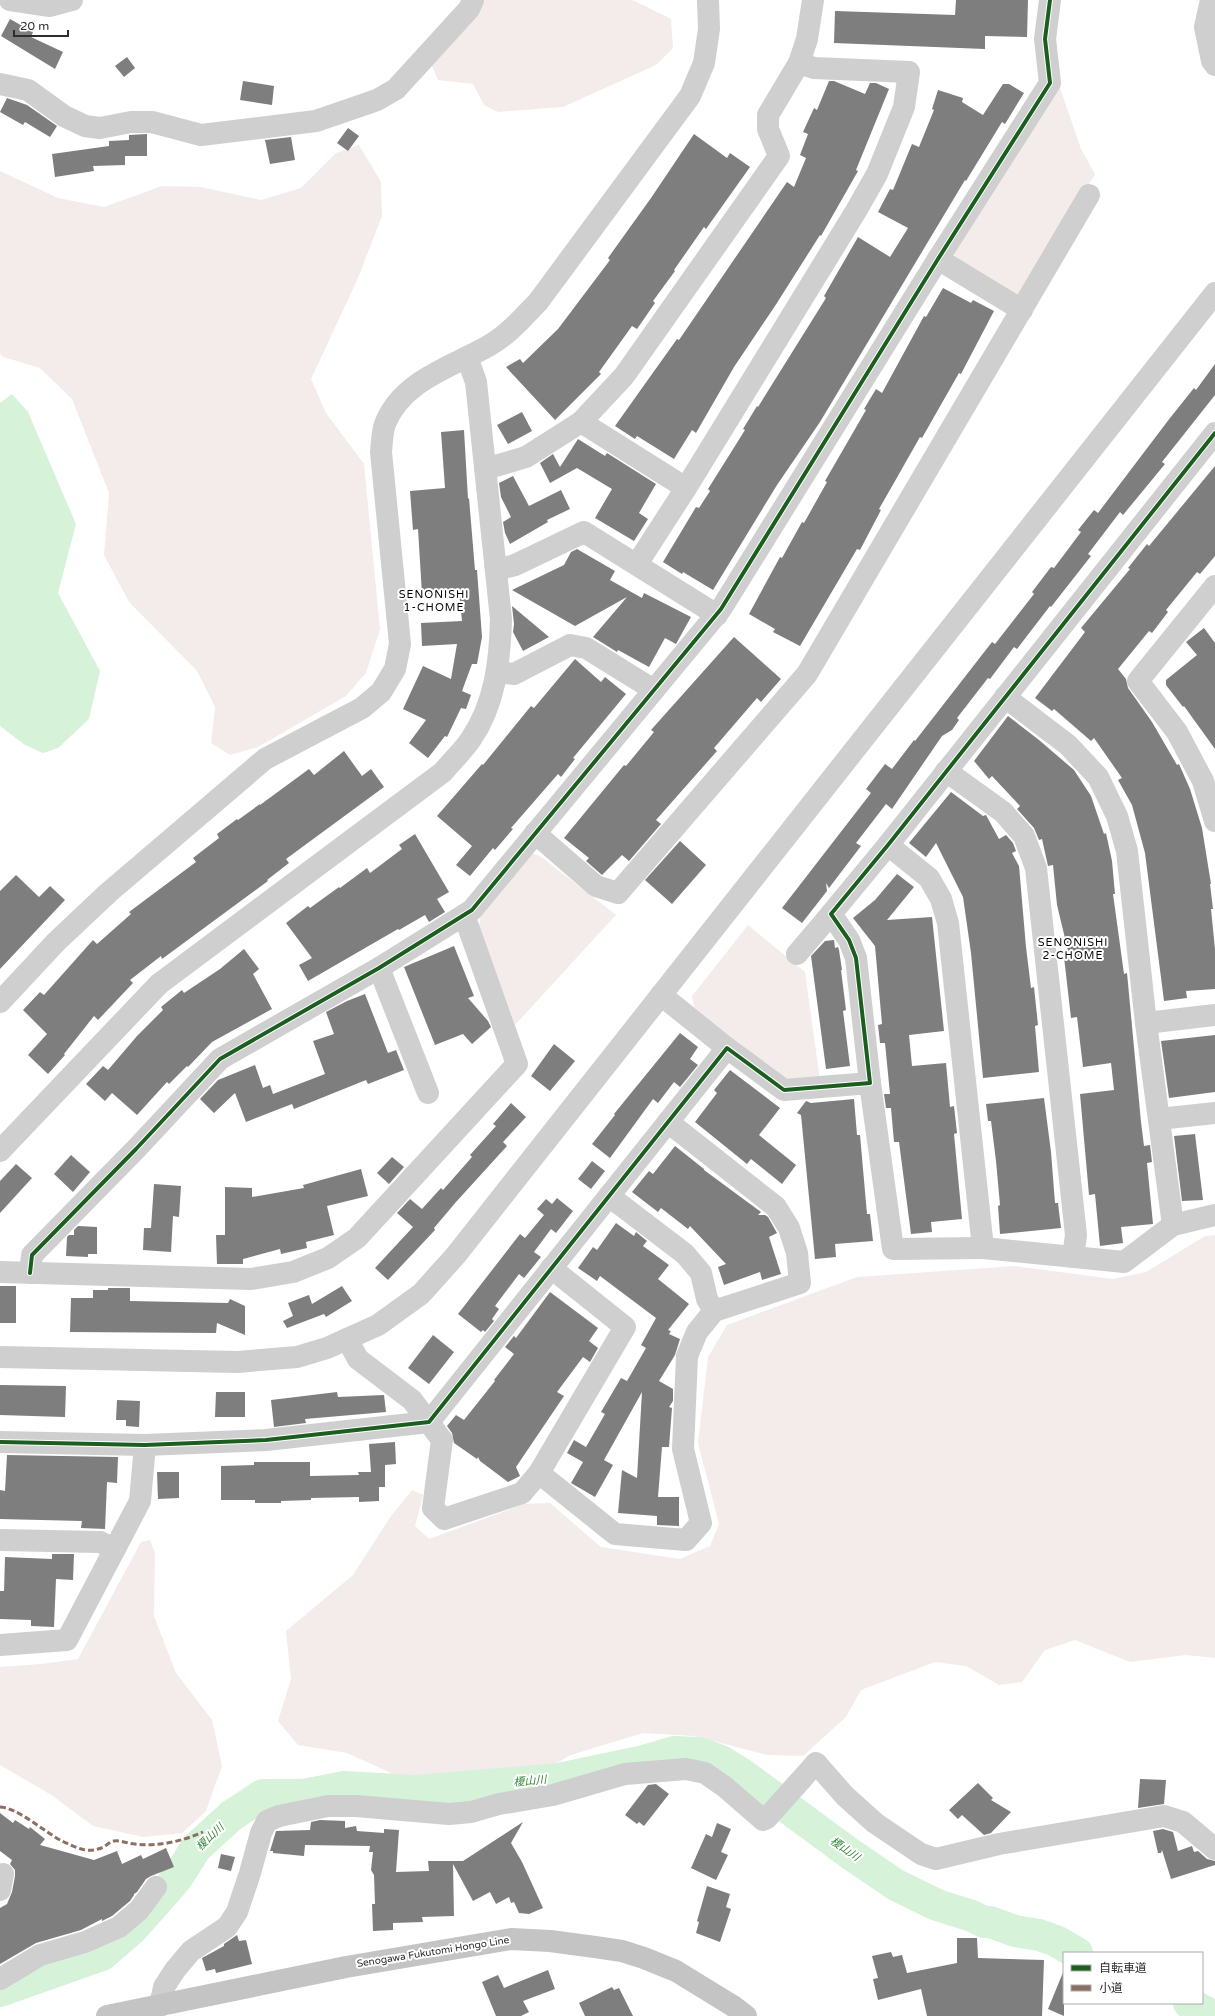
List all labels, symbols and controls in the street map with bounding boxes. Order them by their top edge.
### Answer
scale bar [14,12,68,38]
text: 20 m [20,19,49,33]
district label: SENONISHI 1-CHOME [399,588,469,614]
district label: SENONISHI 2-CHOME [1038,936,1108,962]
water label: 榎山川 [513,1773,548,1789]
water label: 榎山川 [194,1820,227,1853]
water label: 榎山川 [828,1834,863,1864]
street label: Senogawa Fukutomi Hongo Line [356,1934,510,1970]
legend [1063,1952,1203,2004]
text: 自転車道 [1099,1961,1147,1975]
text: 小道 [1099,1981,1123,1995]

